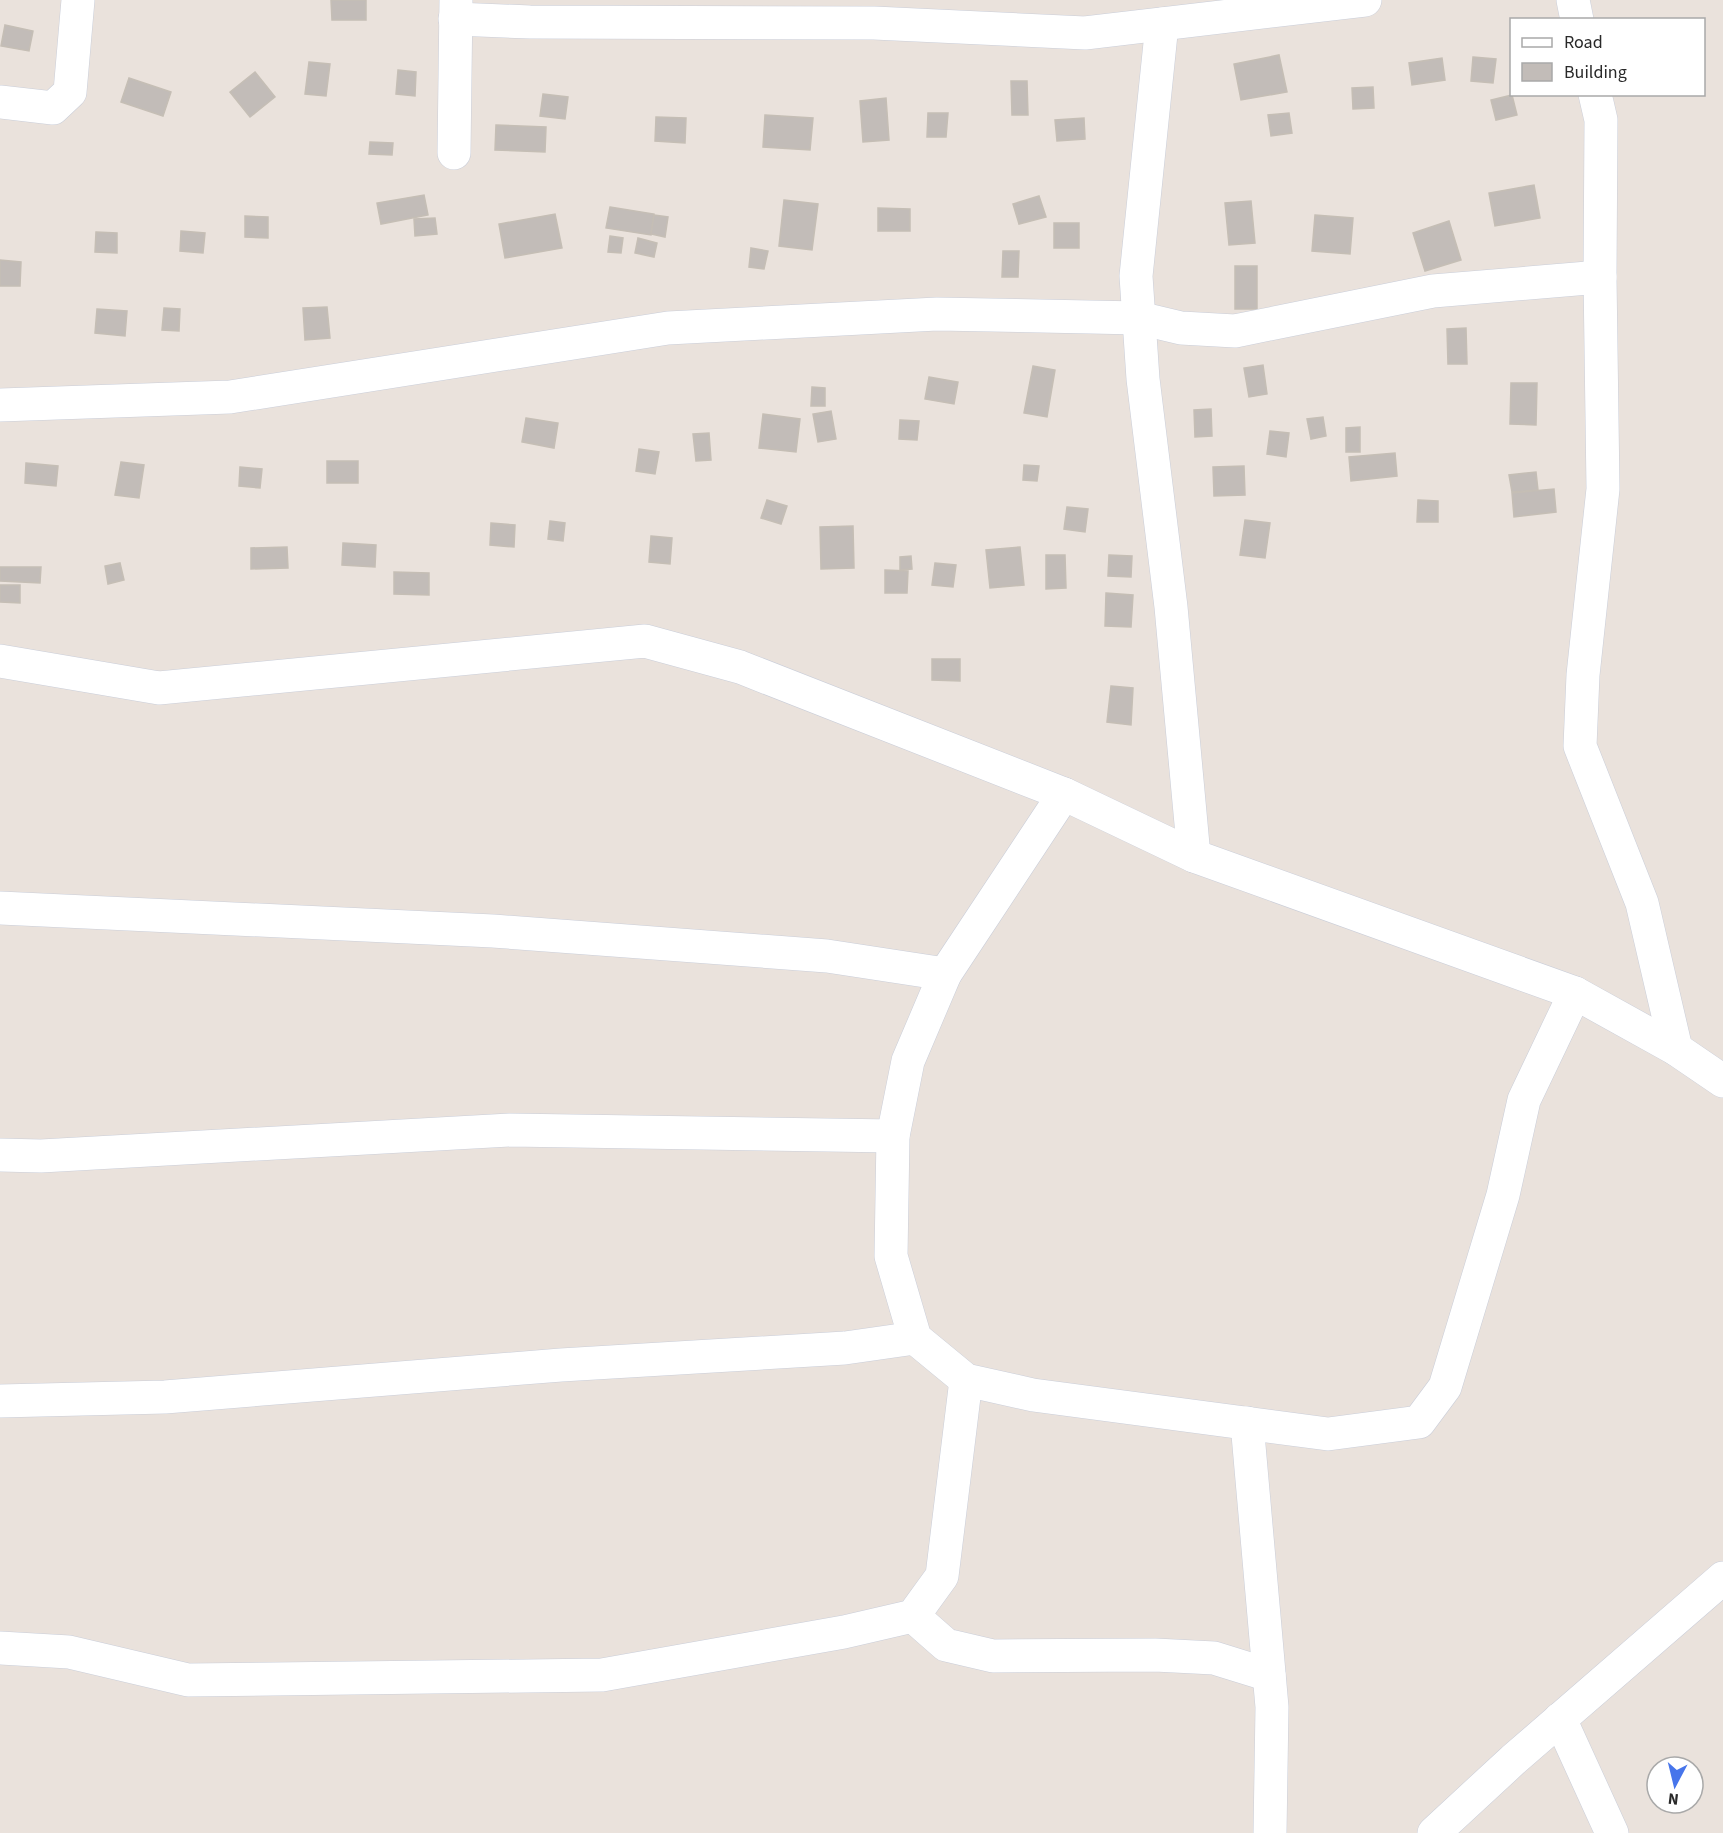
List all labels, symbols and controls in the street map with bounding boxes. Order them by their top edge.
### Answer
legend [1510,18,1705,96]
text: Road [1564,30,1603,55]
text: Building [1564,60,1627,85]
north arrow [1645,1755,1705,1815]
text: N [1667,1787,1680,1810]

